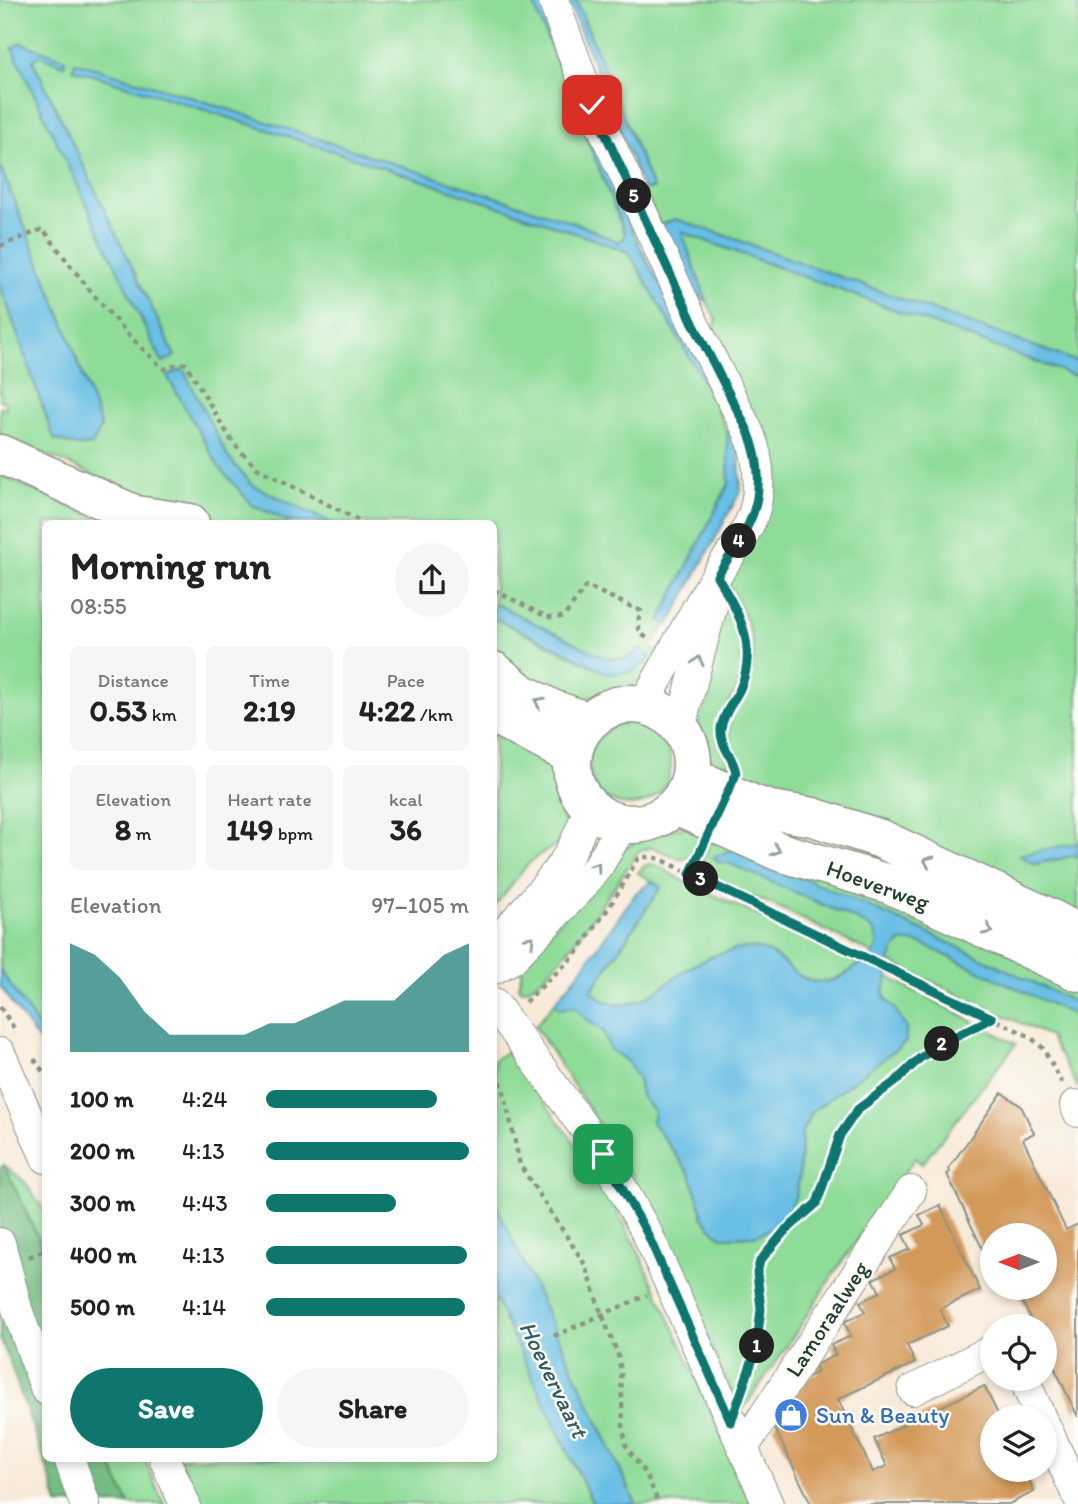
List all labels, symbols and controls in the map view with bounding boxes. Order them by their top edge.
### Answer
pin [562,75,622,135]
icon: check [573,86,611,124]
pin: 5 [616,178,652,214]
text: 5 [629,184,638,207]
pin: 4 [722,524,756,558]
text: 4 [733,529,744,552]
text: Morning run [70,543,271,589]
button: share [395,543,469,617]
text: 08:55 [70,592,127,620]
one-way arrow [690,655,704,667]
text: Distance [98,669,169,692]
text: Time [249,669,290,692]
text: Pace [387,669,425,692]
text: 0.53 [89,692,147,729]
text: 2:19 [243,692,296,729]
text: 4:22 [359,692,416,729]
one-way arrow [533,697,546,710]
text: km [147,703,177,726]
text: /km [416,703,453,726]
text: Elevation [95,788,171,811]
text: Heart rate [227,788,312,811]
text: kcal [389,788,423,811]
text: 8 [115,811,131,848]
text: 149 [226,811,274,848]
text: 36 [390,811,422,848]
text: m [131,822,152,845]
text: bpm [274,822,313,845]
one-way arrow [770,842,782,856]
street label: Hoeverweg [823,853,933,917]
one-way arrow [923,855,935,869]
one-way arrow [588,862,600,875]
pin: 3 [684,862,718,896]
text: 3 [695,867,706,890]
text: Elevation [70,891,161,919]
text: 97–105 m [371,891,469,919]
one-way arrow [981,922,993,936]
one-way arrow [521,935,534,948]
pin: 2 [925,1026,960,1062]
text: 2 [937,1032,947,1055]
text: 100 m [70,1085,134,1113]
text: 4:24 [182,1085,227,1113]
pin [573,1124,633,1184]
icon: arrive [584,1135,622,1173]
text: 200 m [70,1137,135,1165]
text: 4:13 [182,1137,225,1165]
text: 300 m [70,1189,135,1217]
text: 4:43 [182,1189,228,1217]
north arrow [980,1223,1057,1300]
map controls [980,1223,1057,1482]
text: 400 m [70,1241,137,1269]
text: 4:13 [182,1241,225,1269]
street label: Lamoraalweg [779,1256,875,1382]
text: 500 m [70,1293,135,1321]
text: 4:14 [182,1293,226,1321]
button: locate [980,1314,1057,1391]
water label: Hoevervaart [513,1316,596,1444]
pin: 1 [740,1328,774,1364]
text: 1 [752,1334,761,1357]
button: Save [70,1368,263,1448]
button: Share [277,1368,469,1448]
shop icon: Sun & Beauty [772,1396,810,1434]
place label: Sun & Beauty [816,1401,950,1429]
button: layers [980,1405,1057,1482]

